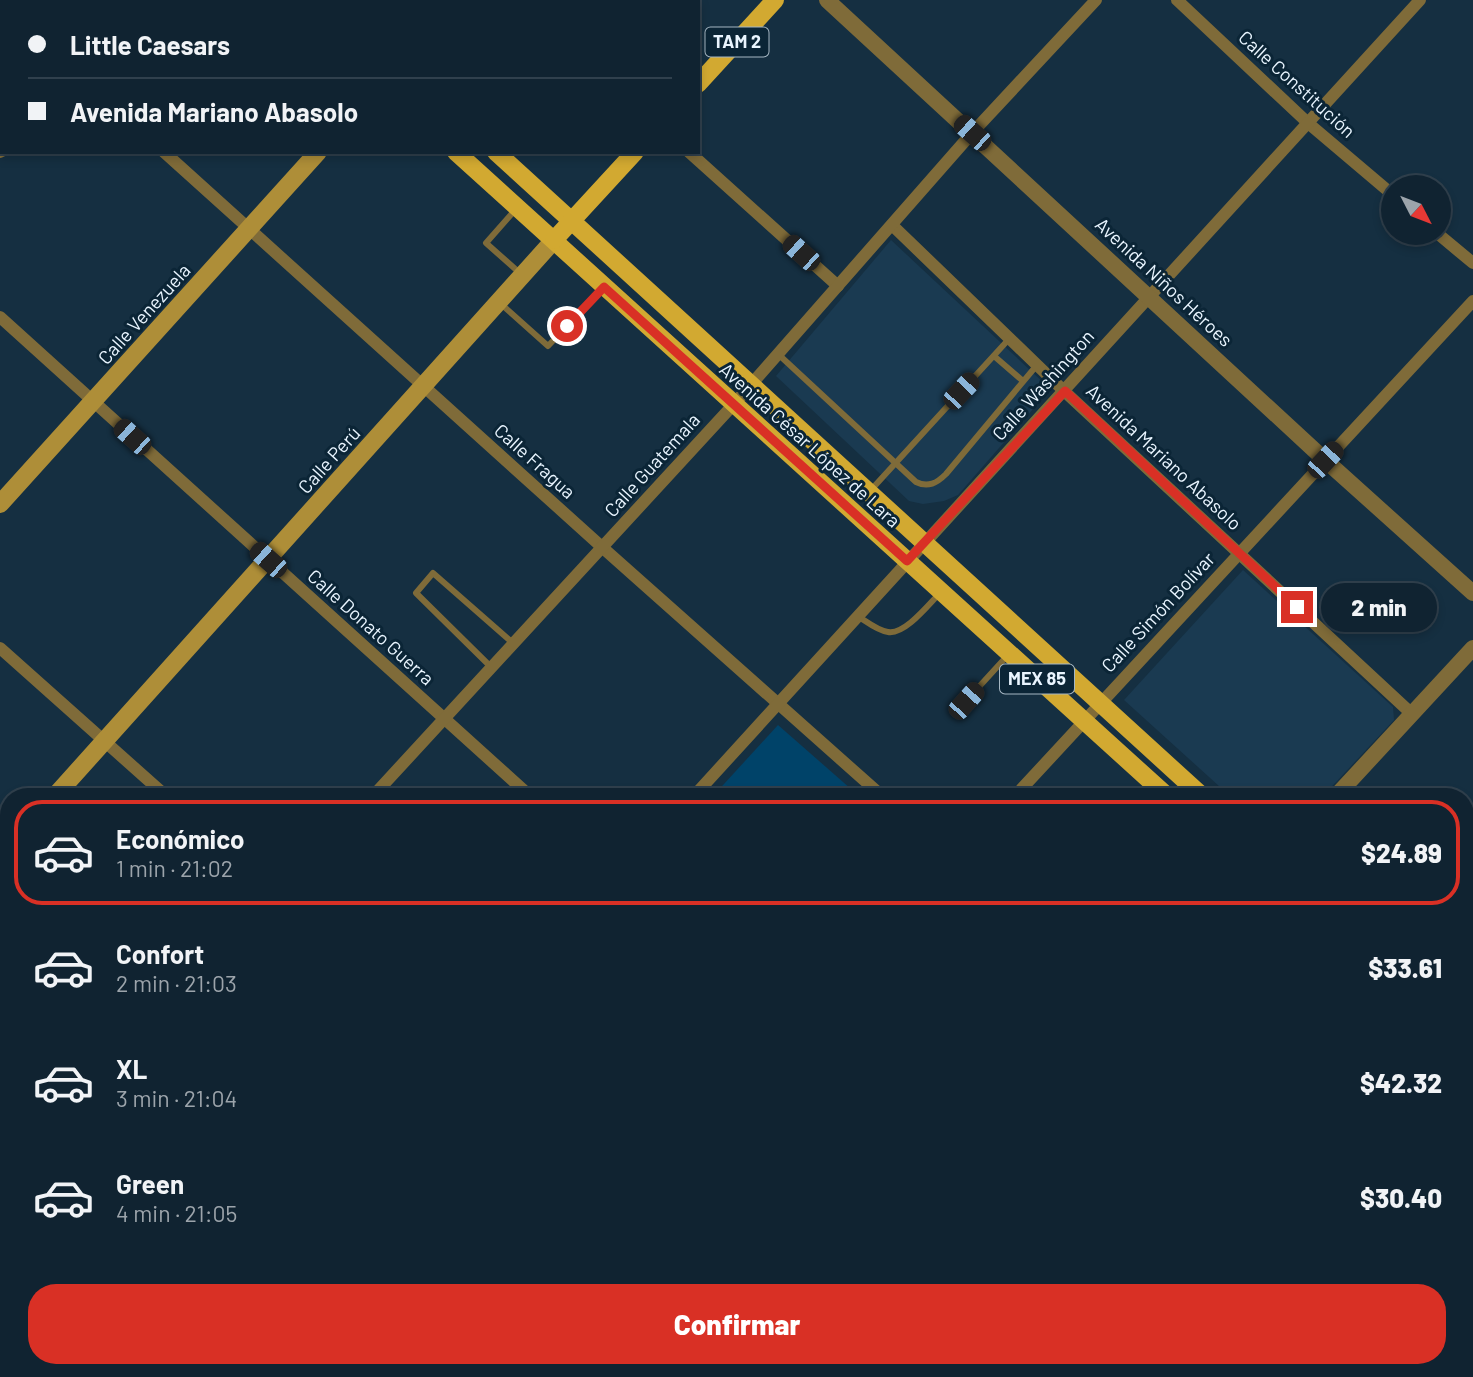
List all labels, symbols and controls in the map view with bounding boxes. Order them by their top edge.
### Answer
street label: Calle Constitución [1234,25,1360,142]
road number: TAM 2 [706,28,768,56]
text: Little Caesars [70,29,230,60]
text: Avenida Mariano Abasolo [70,96,358,127]
car [950,111,995,155]
north arrow [1381,175,1451,245]
map controls [1381,175,1451,245]
street label: Avenida Niños Héroes [1091,212,1238,351]
car [779,231,824,275]
street label: Calle Venezuela [93,259,195,369]
route start [551,310,583,342]
street label: Calle Washington [987,325,1098,445]
street label: Avenida César López de Lara [715,357,905,532]
car [939,368,984,414]
street label: Avenida Mariano Abasolo [1082,379,1247,534]
street label: Calle Guatemala [599,408,704,521]
car [110,415,155,459]
street label: Calle Fragua [490,418,581,503]
street label: Calle Perú [293,422,365,498]
car [1303,437,1348,483]
car [246,538,291,582]
street label: Calle Simón Bolívar [1096,547,1219,676]
street label: Calle Donato Guerra [303,564,439,689]
callout: 2 min [1322,582,1437,632]
route end [1281,591,1313,623]
text: 2 min [1351,593,1407,621]
road number: MEX 85 [1000,664,1074,694]
car [945,678,988,724]
icon: car [32,821,95,884]
text: Económico [116,823,245,854]
text: $24.89 [1361,837,1442,868]
text: 1 min · 21:02 [116,854,233,882]
icon: car [32,936,95,999]
text: Confort [116,938,204,969]
text: $33.61 [1368,952,1442,983]
text: 2 min · 21:03 [116,969,237,997]
icon: car [32,1051,95,1114]
text: XL [116,1053,147,1084]
text: $42.32 [1360,1067,1442,1098]
text: 3 min · 21:04 [116,1084,237,1112]
icon: car [32,1166,95,1229]
text: Green [116,1168,184,1199]
text: $30.40 [1360,1182,1442,1213]
text: 4 min · 21:05 [116,1199,237,1227]
button: Confirmar [28,1284,1446,1364]

